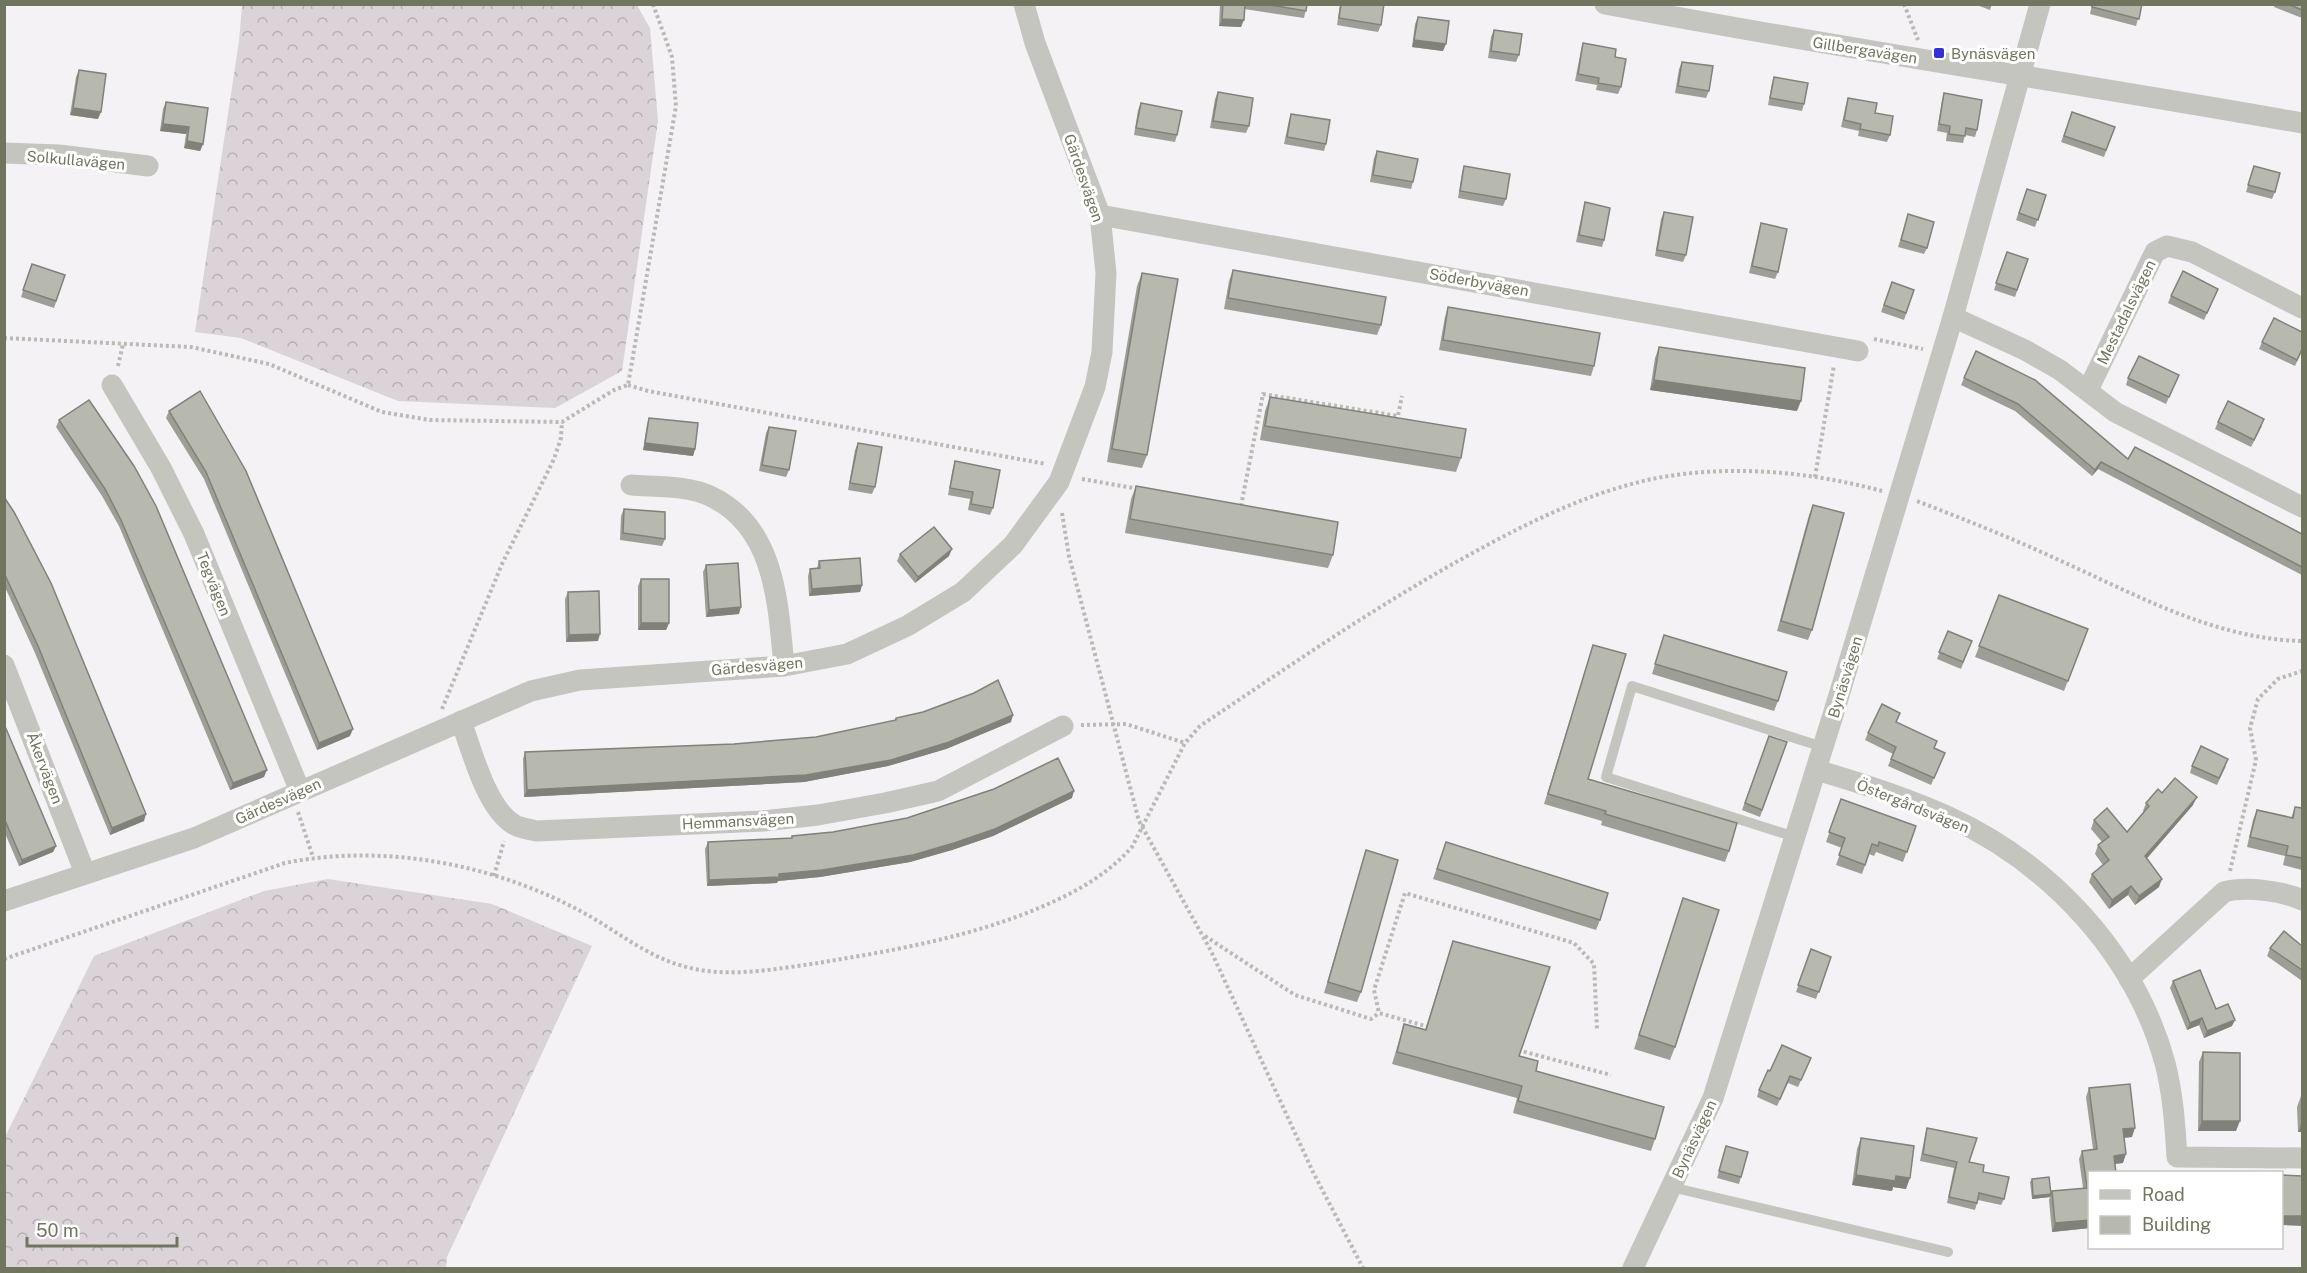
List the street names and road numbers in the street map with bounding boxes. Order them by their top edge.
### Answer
street label: Gillbergavägen [1811,33,1919,67]
street label: Gärdesvägen [1061,132,1107,224]
street label: Solkullavägen [26,147,126,173]
street label: Mestadalsvägen [2093,257,2159,367]
street label: Söderbyvägen [1428,265,1530,299]
street label: Tegvägen [193,549,235,619]
street label: Bynäsvägen [1825,634,1865,720]
street label: Gärdesvägen [710,654,804,678]
street label: Åkervägen [24,729,67,806]
street label: Gärdesvägen [233,775,323,827]
street label: Östergårdsvägen [1854,775,1972,836]
street label: Hemmansvägen [682,810,794,832]
street label: Bynäsvägen [1668,1097,1720,1181]

